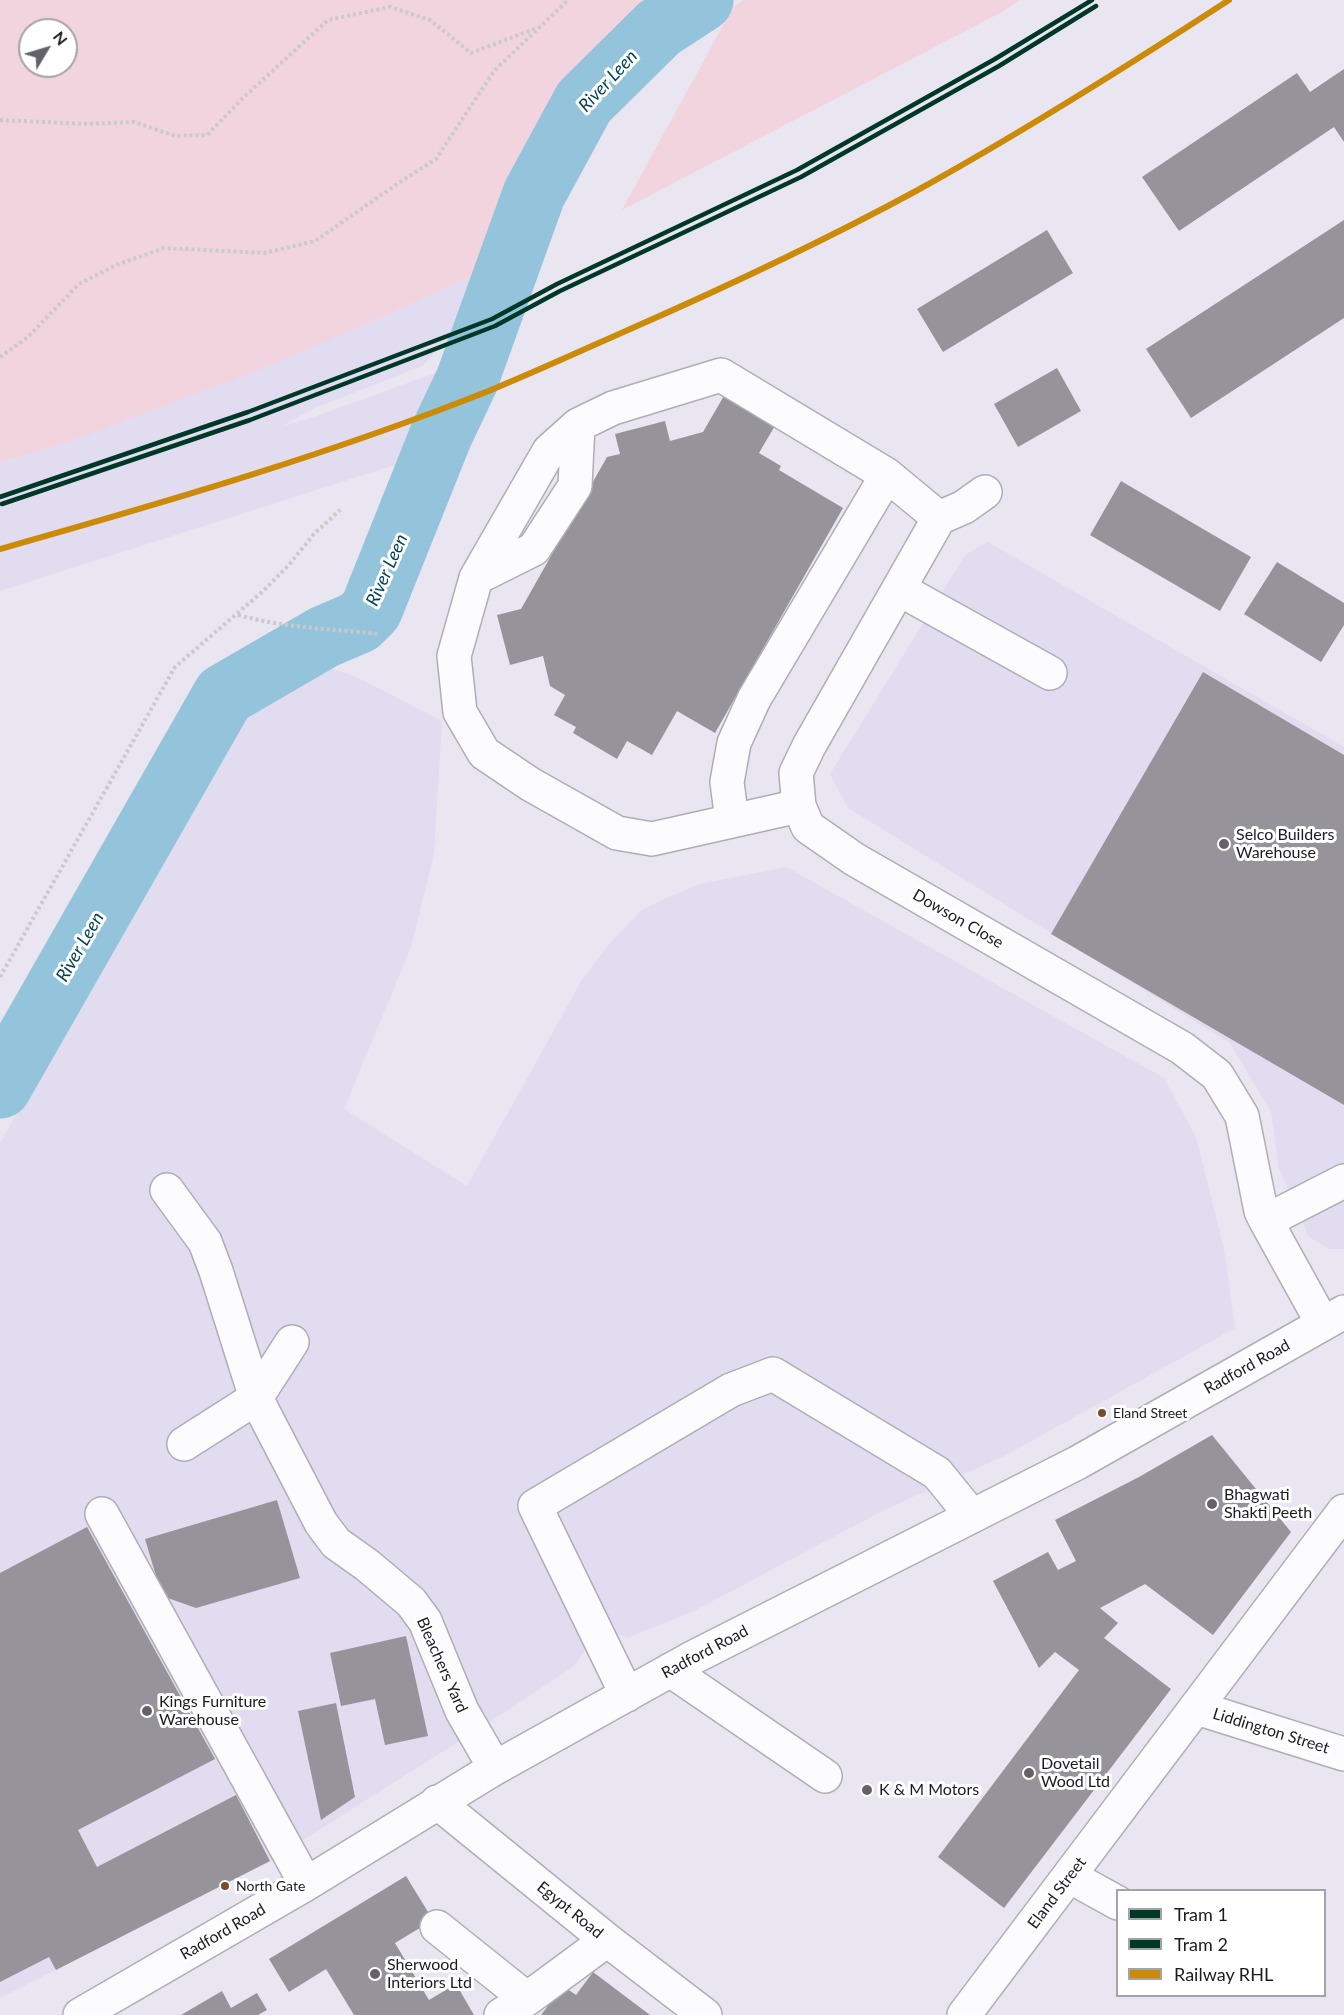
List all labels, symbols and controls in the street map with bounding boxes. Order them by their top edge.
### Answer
north arrow [18,18,78,78]
text: N [50,27,72,49]
water label: River Leen [574,46,642,116]
water label: River Leen [362,531,412,609]
place label: Selco Builders Warehouse [1236,825,1334,863]
marker: Selco Builders Warehouse [1217,837,1231,851]
street label: Dowson Close [909,885,1007,953]
water label: River Leen [52,908,108,986]
street label: Radford Road [1201,1336,1293,1398]
place label: Eland Street [1113,1405,1187,1421]
marker: Eland Street [1096,1407,1108,1419]
place label: Bhagwati Shakti Peeth [1224,1485,1312,1523]
marker: Bhagwati Shakti Peeth [1205,1497,1219,1511]
street label: Bleachers Yard [412,1614,472,1716]
street label: Radford Road [658,1621,752,1683]
place label: Kings Furniture Warehouse [159,1692,266,1730]
marker: Kings Furniture Warehouse [140,1704,154,1718]
street label: Liddington Street [1210,1704,1332,1758]
place label: Dovetail Wood Ltd [1041,1754,1110,1792]
marker: Dovetail Wood Ltd [1022,1766,1036,1780]
place label: K & M Motors [879,1780,979,1800]
marker: K & M Motors [860,1783,874,1797]
street label: Eland Street [1024,1853,1090,1933]
street label: Egypt Road [533,1877,607,1943]
place label: North Gate [236,1878,305,1894]
marker: North Gate [219,1880,231,1892]
legend [1116,1889,1326,1997]
street label: Radford Road [177,1900,269,1964]
text: Tram 1 [1174,1903,1228,1925]
text: Tram 2 [1174,1933,1228,1955]
place label: Sherwood Interiors Ltd [387,1955,472,1993]
text: Railway RHL [1174,1963,1273,1985]
marker: Sherwood Interiors Ltd [368,1967,382,1981]

